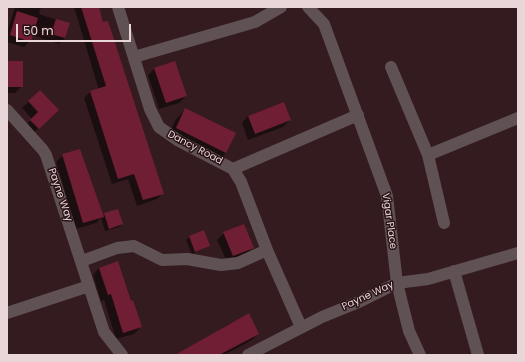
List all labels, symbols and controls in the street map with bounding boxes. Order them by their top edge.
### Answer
scale bar [18,16,133,42]
text: 50 m [23,22,54,39]
street label: Dancy Road [165,128,225,168]
street label: Payne Way [45,167,75,223]
street label: Vigar Place [379,192,399,250]
street label: Payne Way [340,279,396,313]

